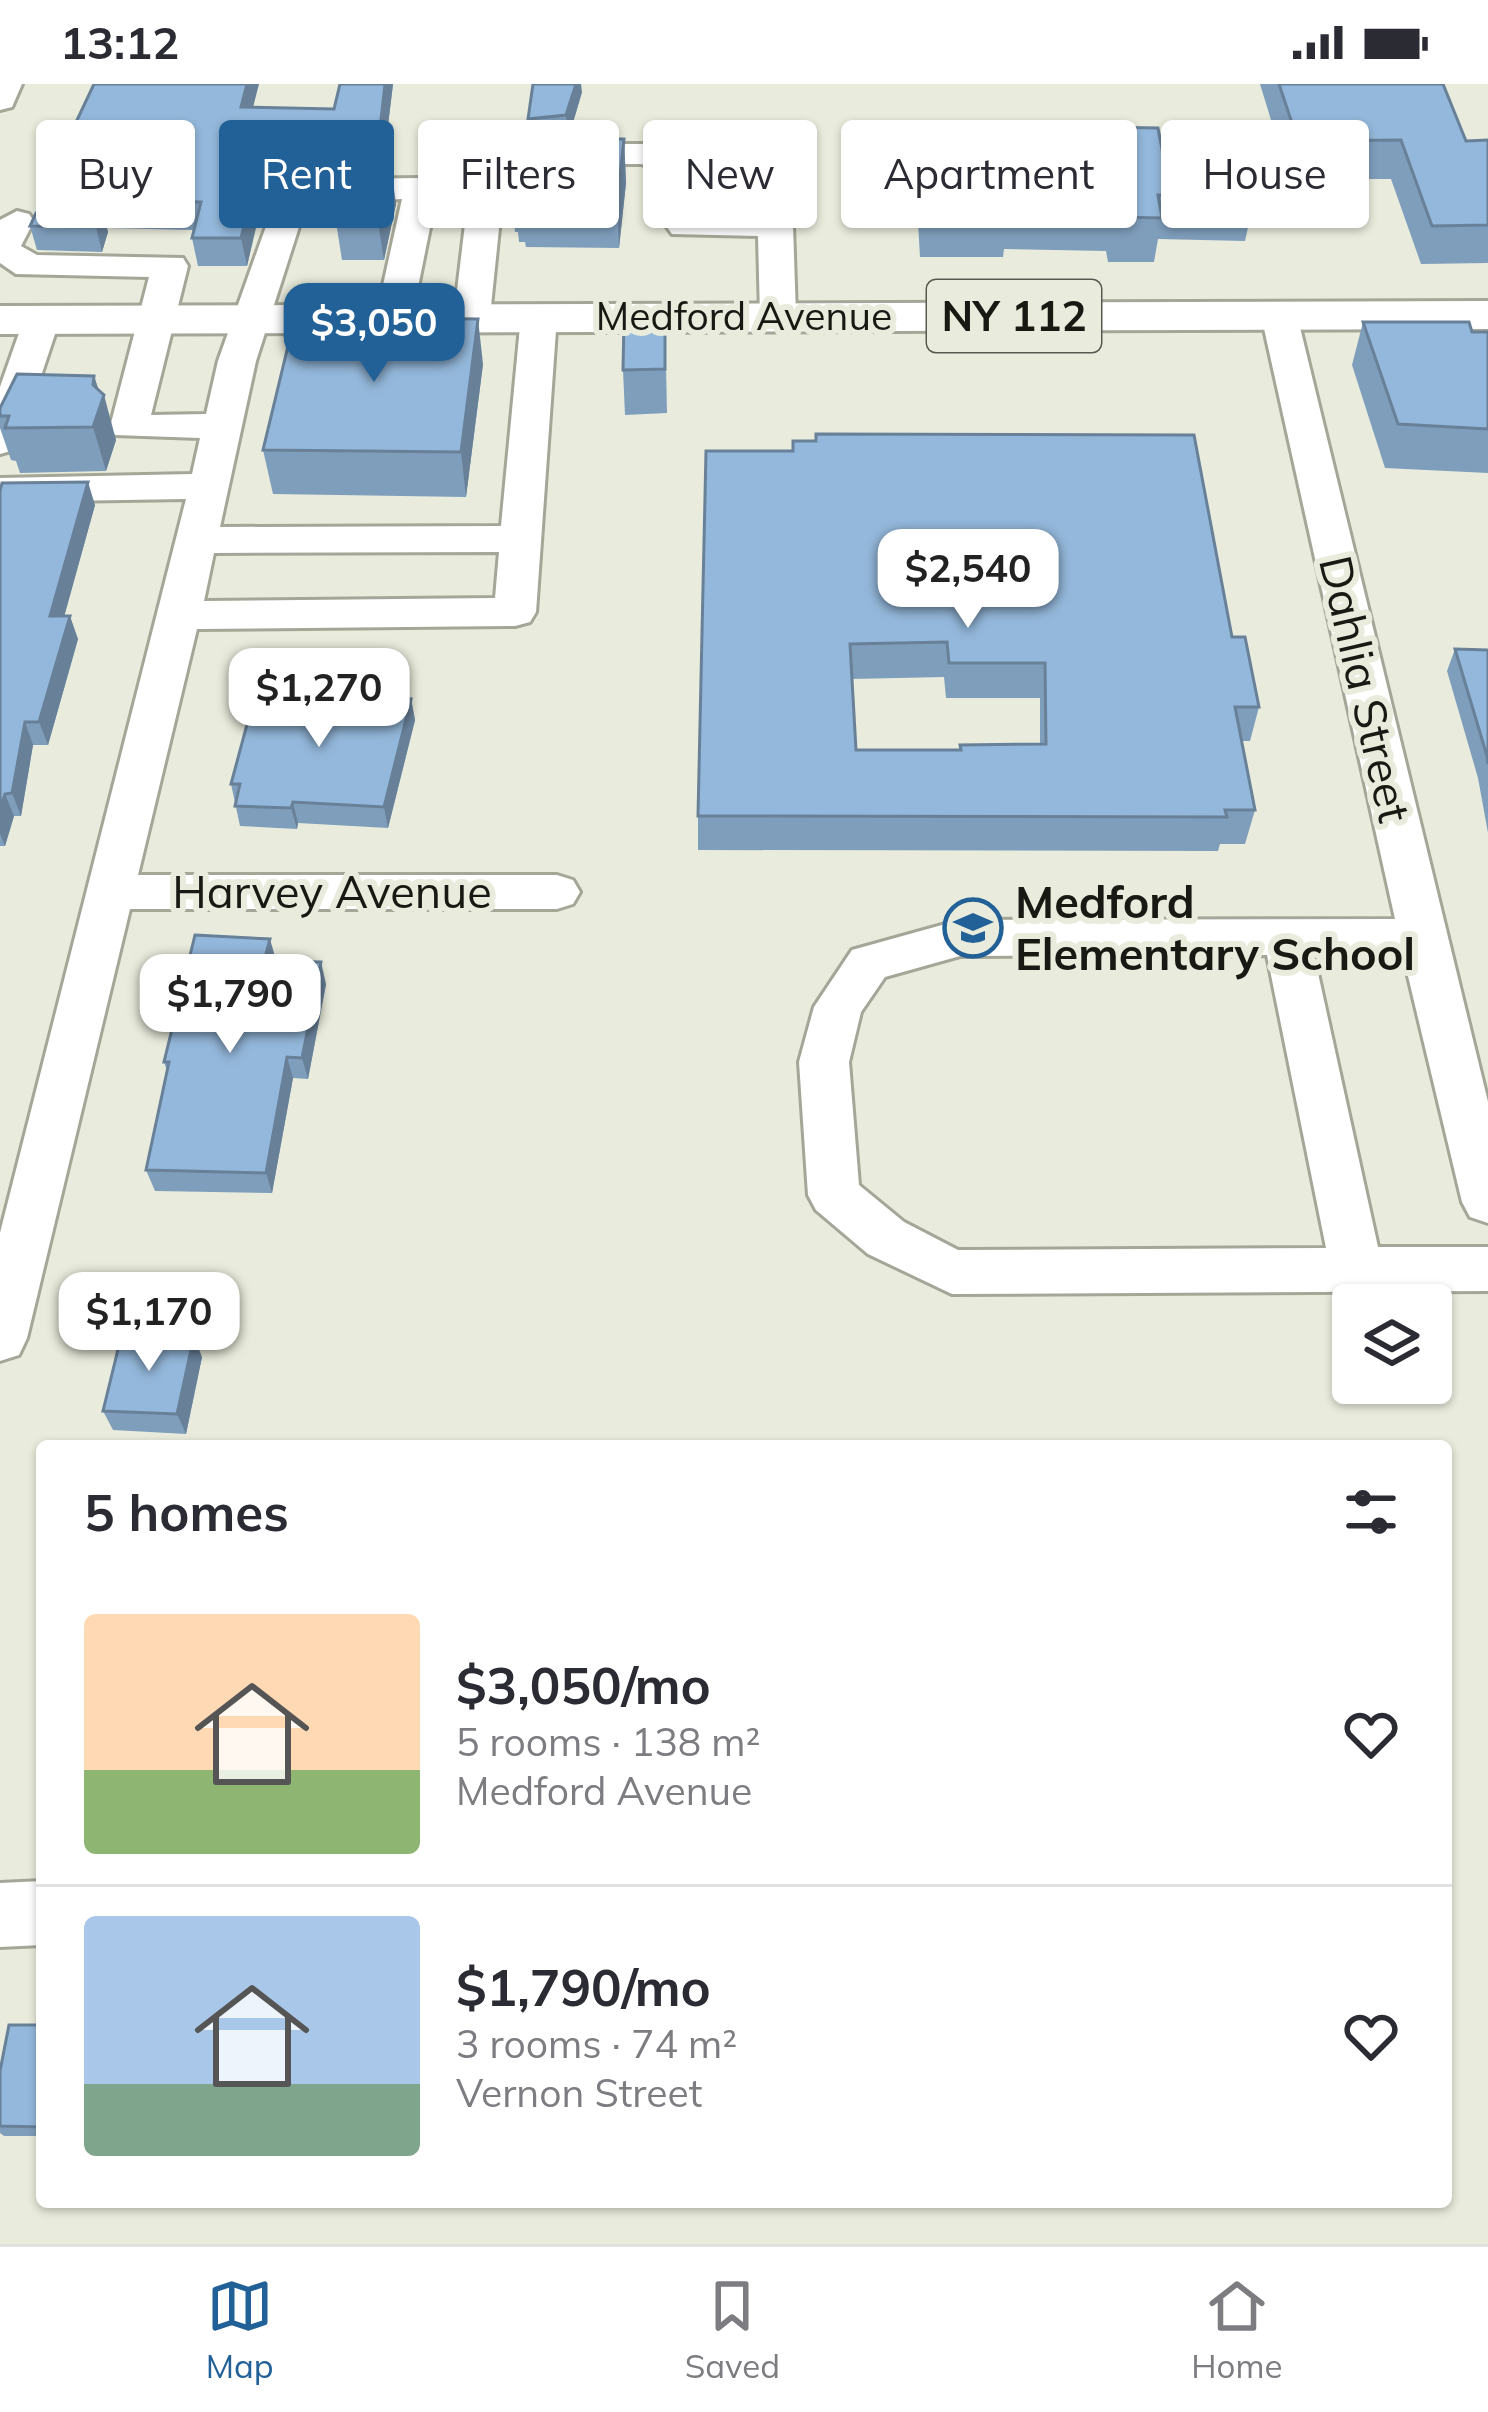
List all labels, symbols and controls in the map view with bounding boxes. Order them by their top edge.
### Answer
text: 13:12 [60,14,179,70]
chip: Buy [36,120,195,228]
chip: Rent [219,120,394,228]
chip: Filters [418,120,619,228]
chip: New [643,120,817,228]
chip: Apartment [841,120,1137,228]
chip: House [1161,120,1369,228]
road number: NY 112 [927,280,1101,352]
pin: $3,050 [276,283,472,385]
street label: Medford Avenue [596,291,892,340]
text: $3,050 [311,297,437,346]
pin: $2,540 [870,529,1066,631]
text: $2,540 [905,543,1031,592]
street label: Dahlia Street [1308,550,1424,827]
pin: $1,270 [221,648,417,750]
text: $1,270 [256,662,382,711]
street label: Harvey Avenue [172,863,492,919]
place label: Medford Elementary School [1015,873,1415,981]
school or university icon: Medford Elementary School [942,897,1004,959]
pin: $1,790 [132,954,328,1056]
text: $1,790 [167,968,293,1017]
pin: $1,170 [51,1272,247,1374]
map controls [1332,1284,1452,1404]
button: layers [1332,1284,1452,1404]
text: $1,170 [86,1286,212,1335]
icon: filters [1338,1479,1404,1545]
text: 5 homes [84,1480,289,1544]
text: $3,050/mo [456,1653,711,1717]
icon: home [180,1662,324,1806]
icon: heart [1338,1701,1404,1767]
text: 5 rooms · 138 m² [456,1717,760,1766]
text: Medford Avenue [456,1766,752,1815]
text: $1,790/mo [456,1955,711,2019]
icon: home [180,1964,324,2108]
icon: heart [1338,2003,1404,2069]
text: 3 rooms · 74 m² [456,2019,737,2068]
text: Vernon Street [456,2068,702,2117]
tab: Map [206,2273,274,2386]
tab: Saved [685,2273,780,2386]
tab: Home [1191,2273,1282,2386]

